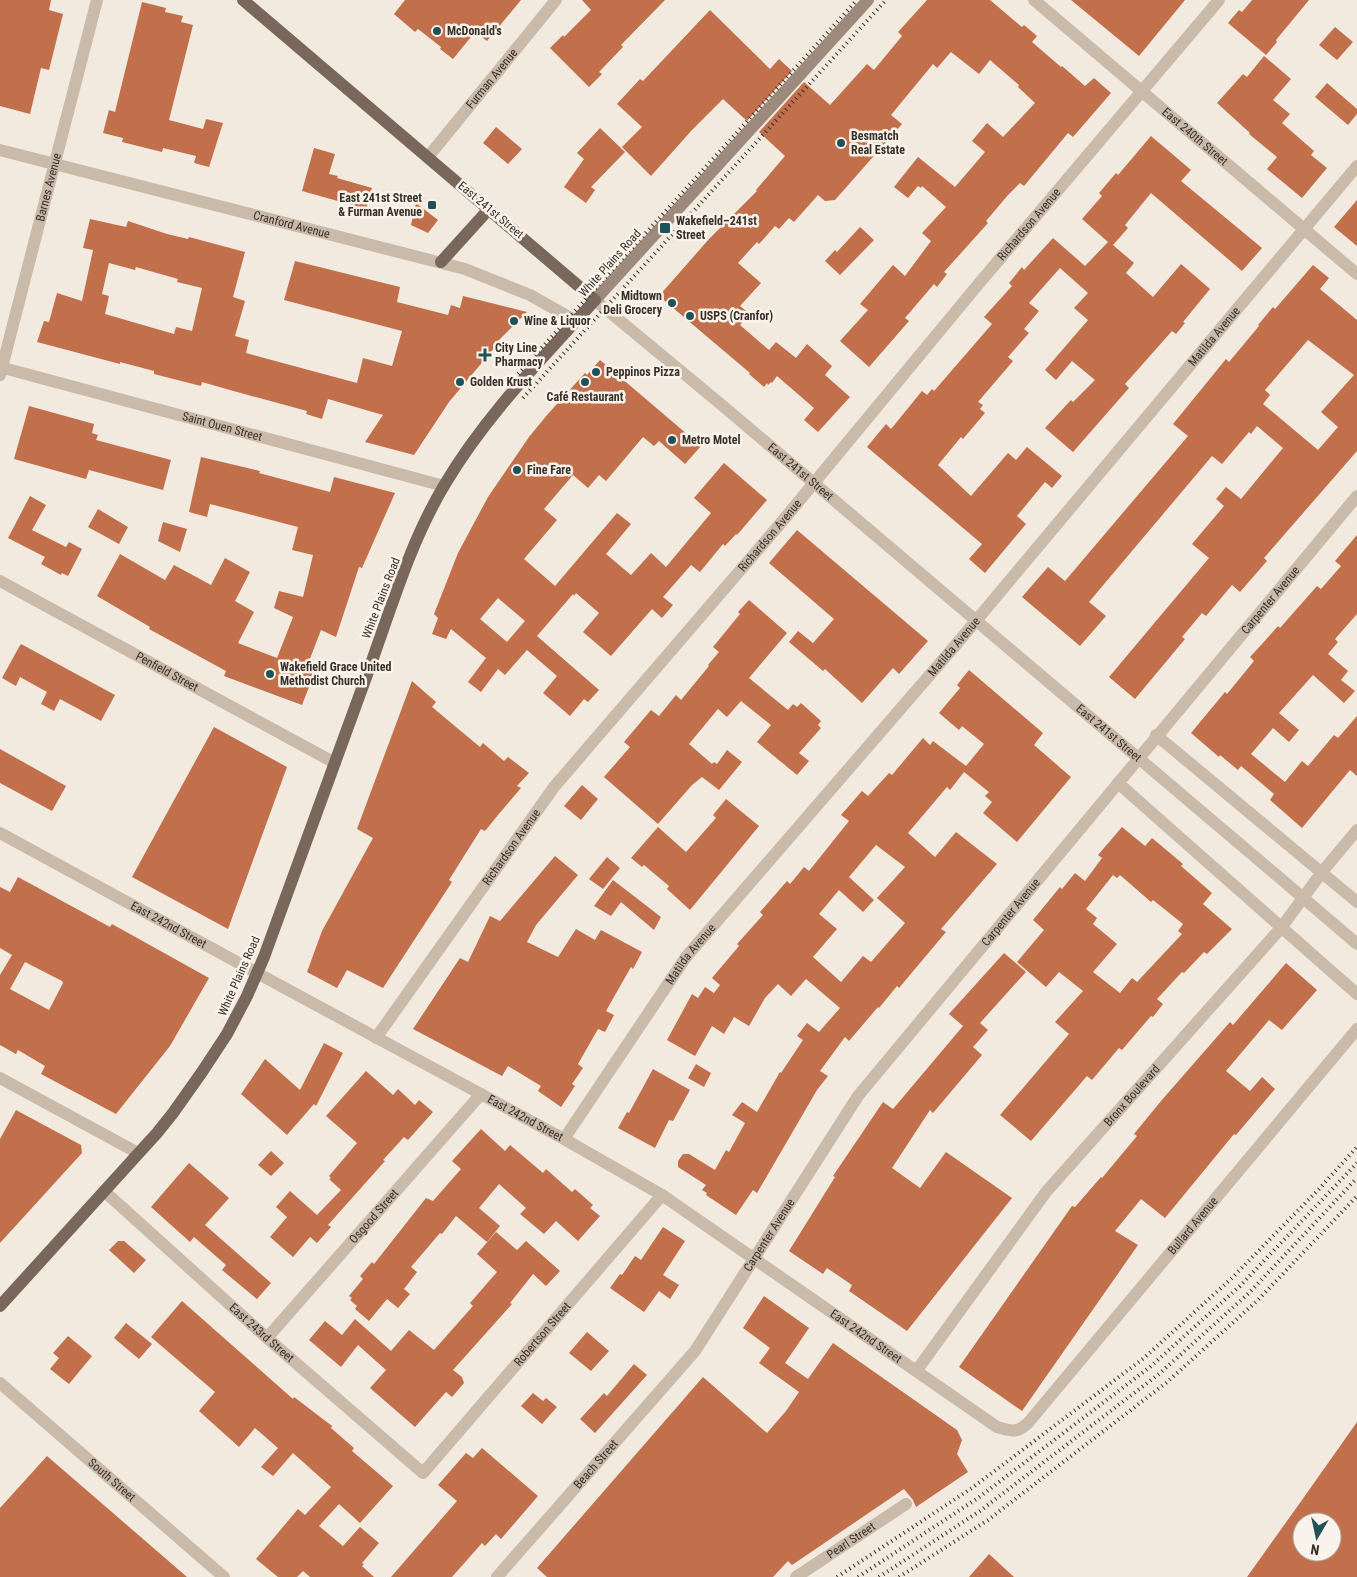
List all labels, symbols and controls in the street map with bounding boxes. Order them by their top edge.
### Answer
place label: McDonald's [447,24,502,38]
marker: McDonald's [431,25,443,37]
street label: Furman Avenue [463,46,521,111]
street label: East 240th Street [1159,105,1231,169]
place label: Besmatch Real Estate [851,129,905,157]
marker: Besmatch Real Estate [835,137,847,149]
street label: Barnes Avenue [33,151,64,223]
street label: East 241st Street [455,179,527,242]
street label: Richardson Avenue [994,185,1064,263]
place label: East 241st Street & Furman Avenue [338,191,422,219]
marker: East 241st Street & Furman Avenue [426,199,438,211]
street label: Cranford Avenue [252,208,332,241]
place label: Wakefield–241st Street [676,214,757,242]
marker: Wakefield–241st Street [658,221,672,235]
street label: White Plains Road [576,226,644,300]
place label: Midtown Deli Grocery [603,289,663,317]
marker: Midtown Deli Grocery [666,297,678,309]
street label: Matilda Avenue [1185,304,1243,369]
place label: USPS (Cranfor) [700,309,773,323]
marker: USPS (Cranfor) [684,310,696,322]
place label: Wine & Liquor [524,314,591,328]
marker: Wine & Liquor [508,315,520,327]
place label: City Line Pharmacy [495,341,543,369]
marker: City Line Pharmacy [479,349,491,361]
place label: Peppinos Pizza [606,365,680,379]
marker: Peppinos Pizza [590,366,602,378]
place label: Golden Krust [470,375,532,389]
marker: Golden Krust [454,376,466,388]
marker: Café Restaurant [579,376,591,388]
place label: Café Restaurant [547,390,624,404]
street label: Saint Ouen Street [181,409,264,444]
place label: Metro Motel [682,433,741,447]
marker: Metro Motel [666,434,678,446]
street label: East 241st Street [765,440,837,504]
place label: Fine Fare [527,463,571,477]
marker: Fine Fare [511,464,523,476]
street label: Richardson Avenue [735,496,805,575]
street label: White Plains Road [359,555,403,640]
street label: Carpenter Avenue [1238,563,1303,637]
street label: Matilda Avenue [925,614,983,679]
street label: Penfield Street [133,649,201,695]
place label: Wakefield Grace United Methodist Church [280,660,392,688]
marker: Wakefield Grace United Methodist Church [264,668,276,680]
street label: East 241st Street [1073,701,1145,765]
street label: Richardson Avenue [480,806,543,888]
street label: Carpenter Avenue [979,875,1043,949]
street label: East 242nd Street [128,899,209,951]
street label: Matilda Avenue [663,921,719,987]
street label: White Plains Road [215,934,263,1018]
street label: Bronx Boulevard [1101,1062,1163,1129]
street label: East 242nd Street [485,1092,566,1144]
street label: Osgood Street [346,1186,402,1246]
street label: Bullard Avenue [1165,1194,1221,1257]
street label: Carpenter Avenue [741,1196,798,1274]
street label: Robertson Street [511,1299,574,1369]
street label: East 243rd Street [226,1300,297,1365]
street label: East 242nd Street [827,1307,905,1366]
street label: Beach Street [571,1437,621,1491]
street label: South Street [85,1455,139,1505]
north arrow [1292,1512,1342,1562]
street label: Pearl Street [824,1519,878,1562]
text: N [1309,1541,1320,1558]

